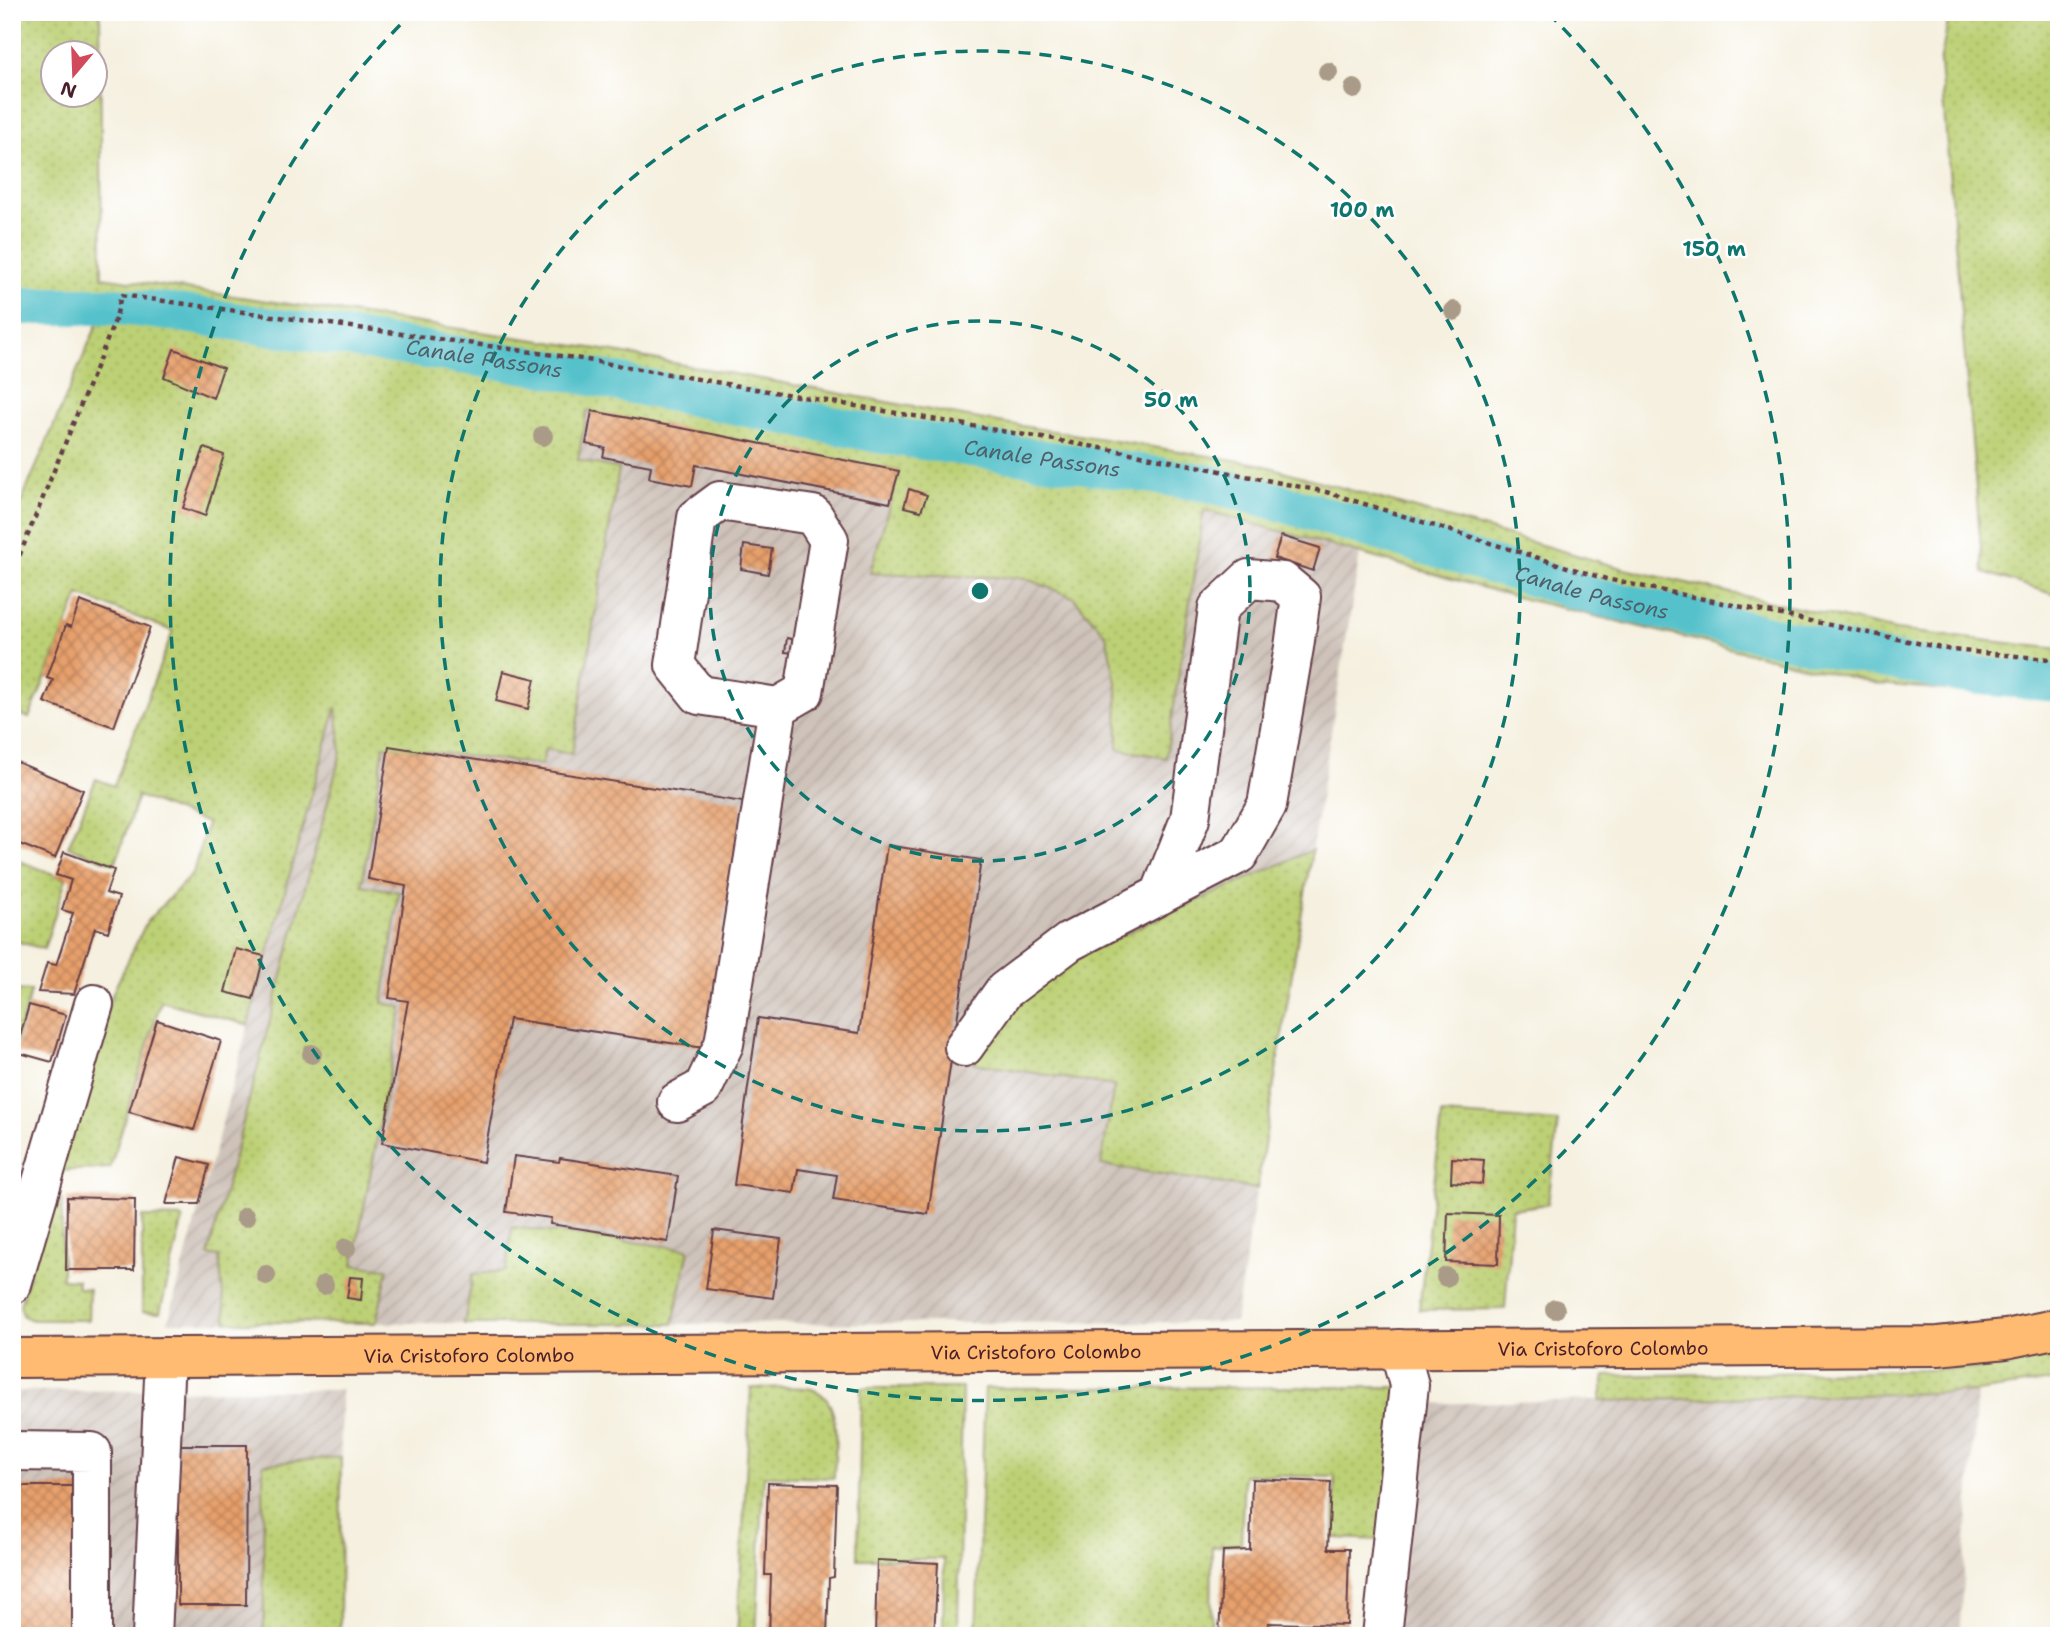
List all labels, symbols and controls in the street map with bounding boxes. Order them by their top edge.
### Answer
north arrow [38,38,108,108]
text: N [57,75,80,104]
text: 100 m [1330,196,1394,224]
text: 150 m [1682,235,1746,263]
water label: Canale Passons [404,333,565,385]
text: 50 m [1144,386,1198,414]
water label: Canale Passons [962,433,1122,484]
water label: Canale Passons [1512,559,1672,626]
centre of rings [968,579,992,603]
street label: Via Cristoforo Colombo [1497,1335,1709,1361]
street label: Via Cristoforo Colombo [930,1338,1142,1365]
street label: Via Cristoforo Colombo [363,1342,575,1368]

